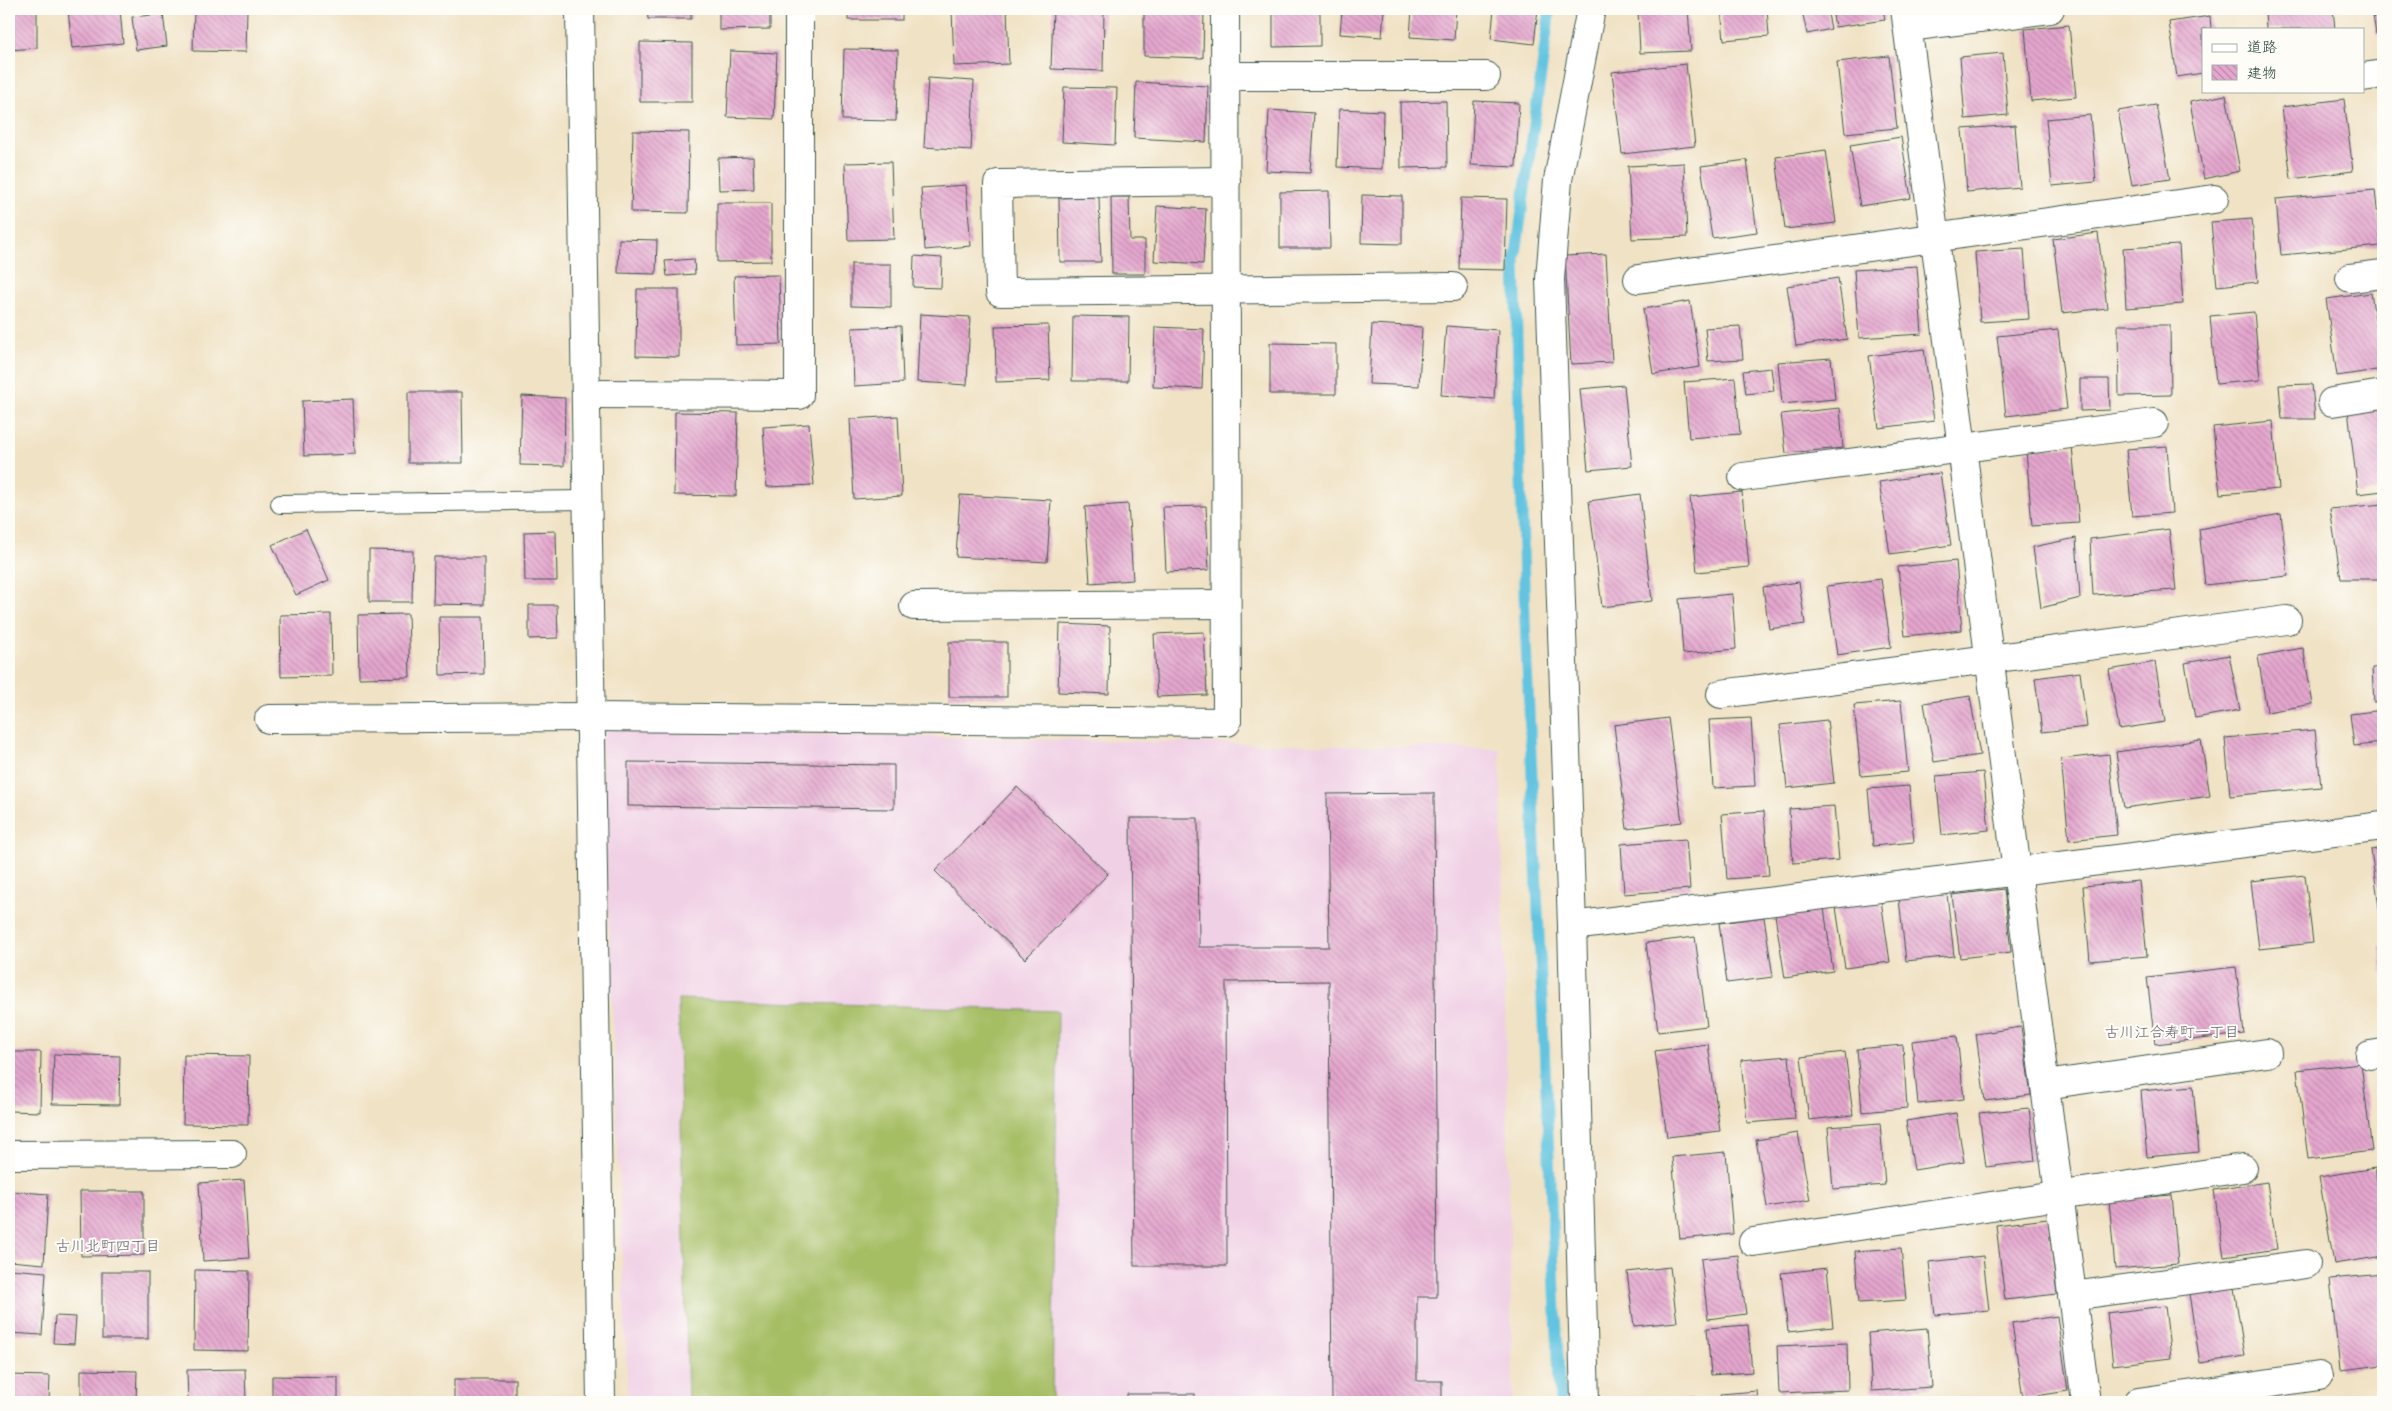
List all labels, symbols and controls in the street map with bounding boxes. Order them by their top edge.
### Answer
legend [2202,28,2364,92]
text: 道路 [2247,36,2277,56]
text: 建物 [2247,62,2277,82]
district label: 古川江合寿町一丁目 [2104,1021,2240,1041]
district label: 古川北町四丁目 [55,1235,161,1255]

